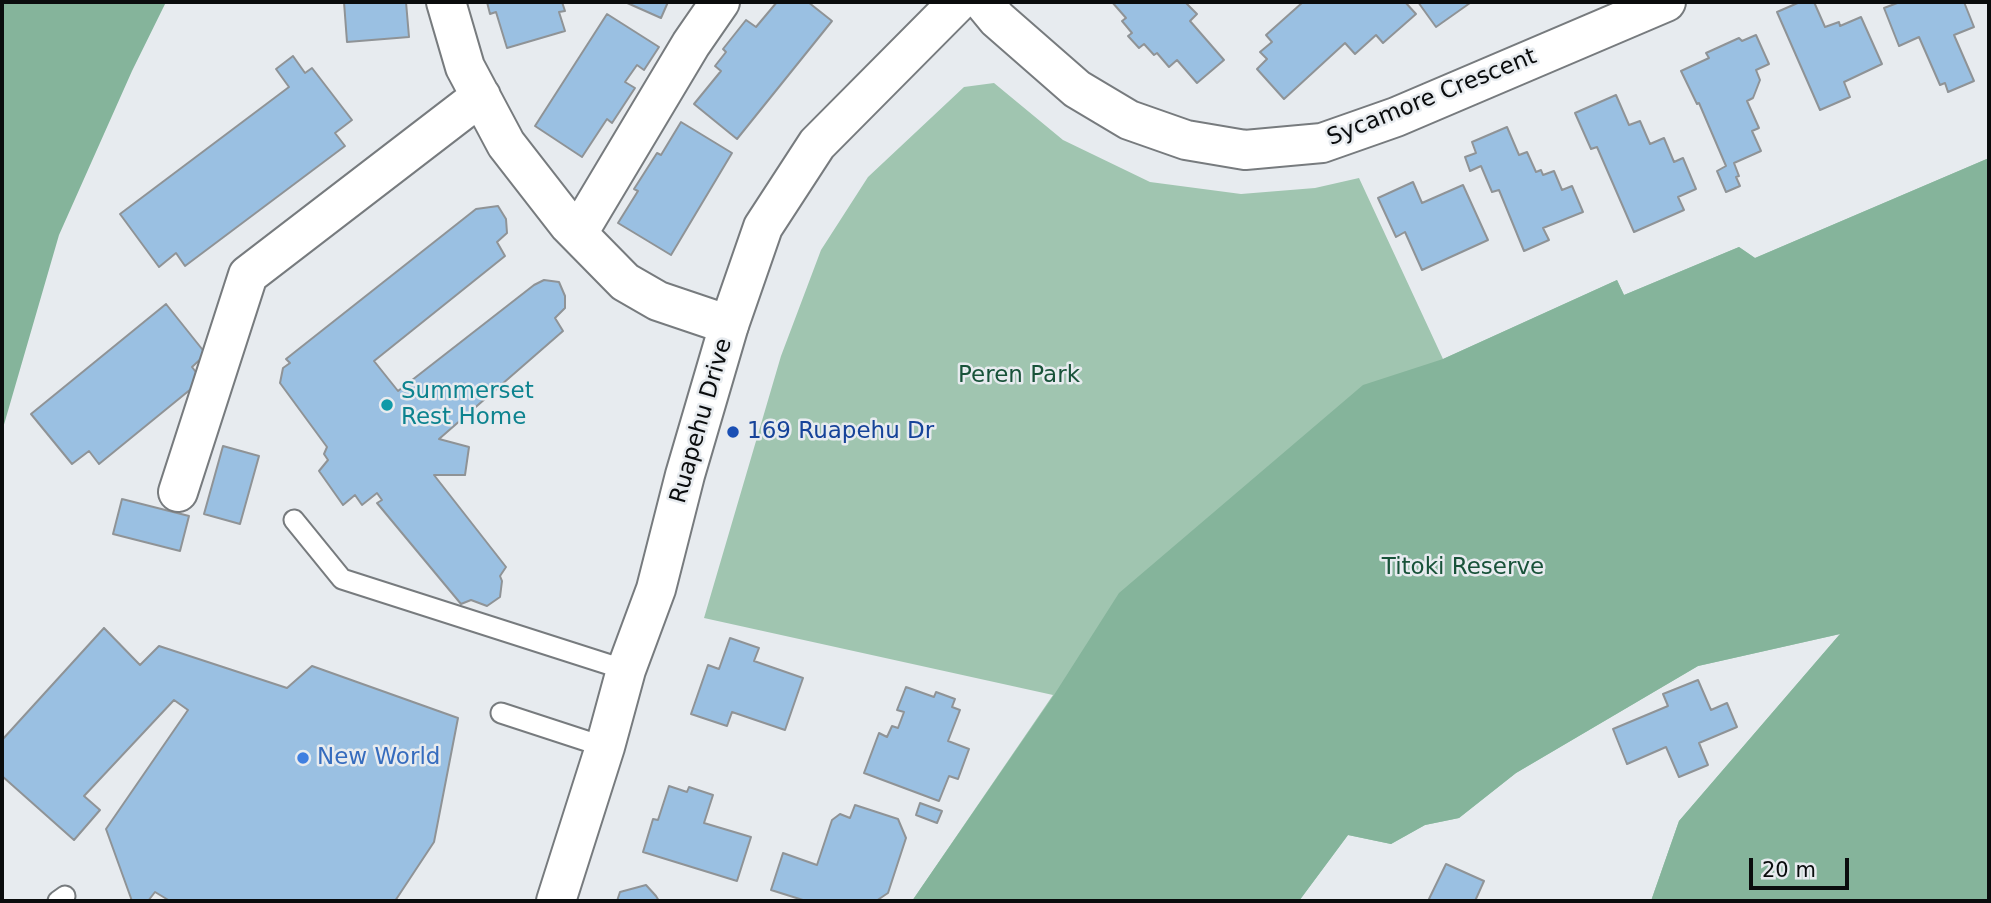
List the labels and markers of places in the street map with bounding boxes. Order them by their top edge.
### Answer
place label: Summerset Rest Home [401,378,534,432]
marker: Summerset Rest Home [379,397,395,413]
place label: 169 Ruapehu Dr [747,418,934,446]
marker: 169 Ruapehu Dr [725,424,741,440]
place label: New World [317,744,440,772]
marker: New World [295,750,311,766]

